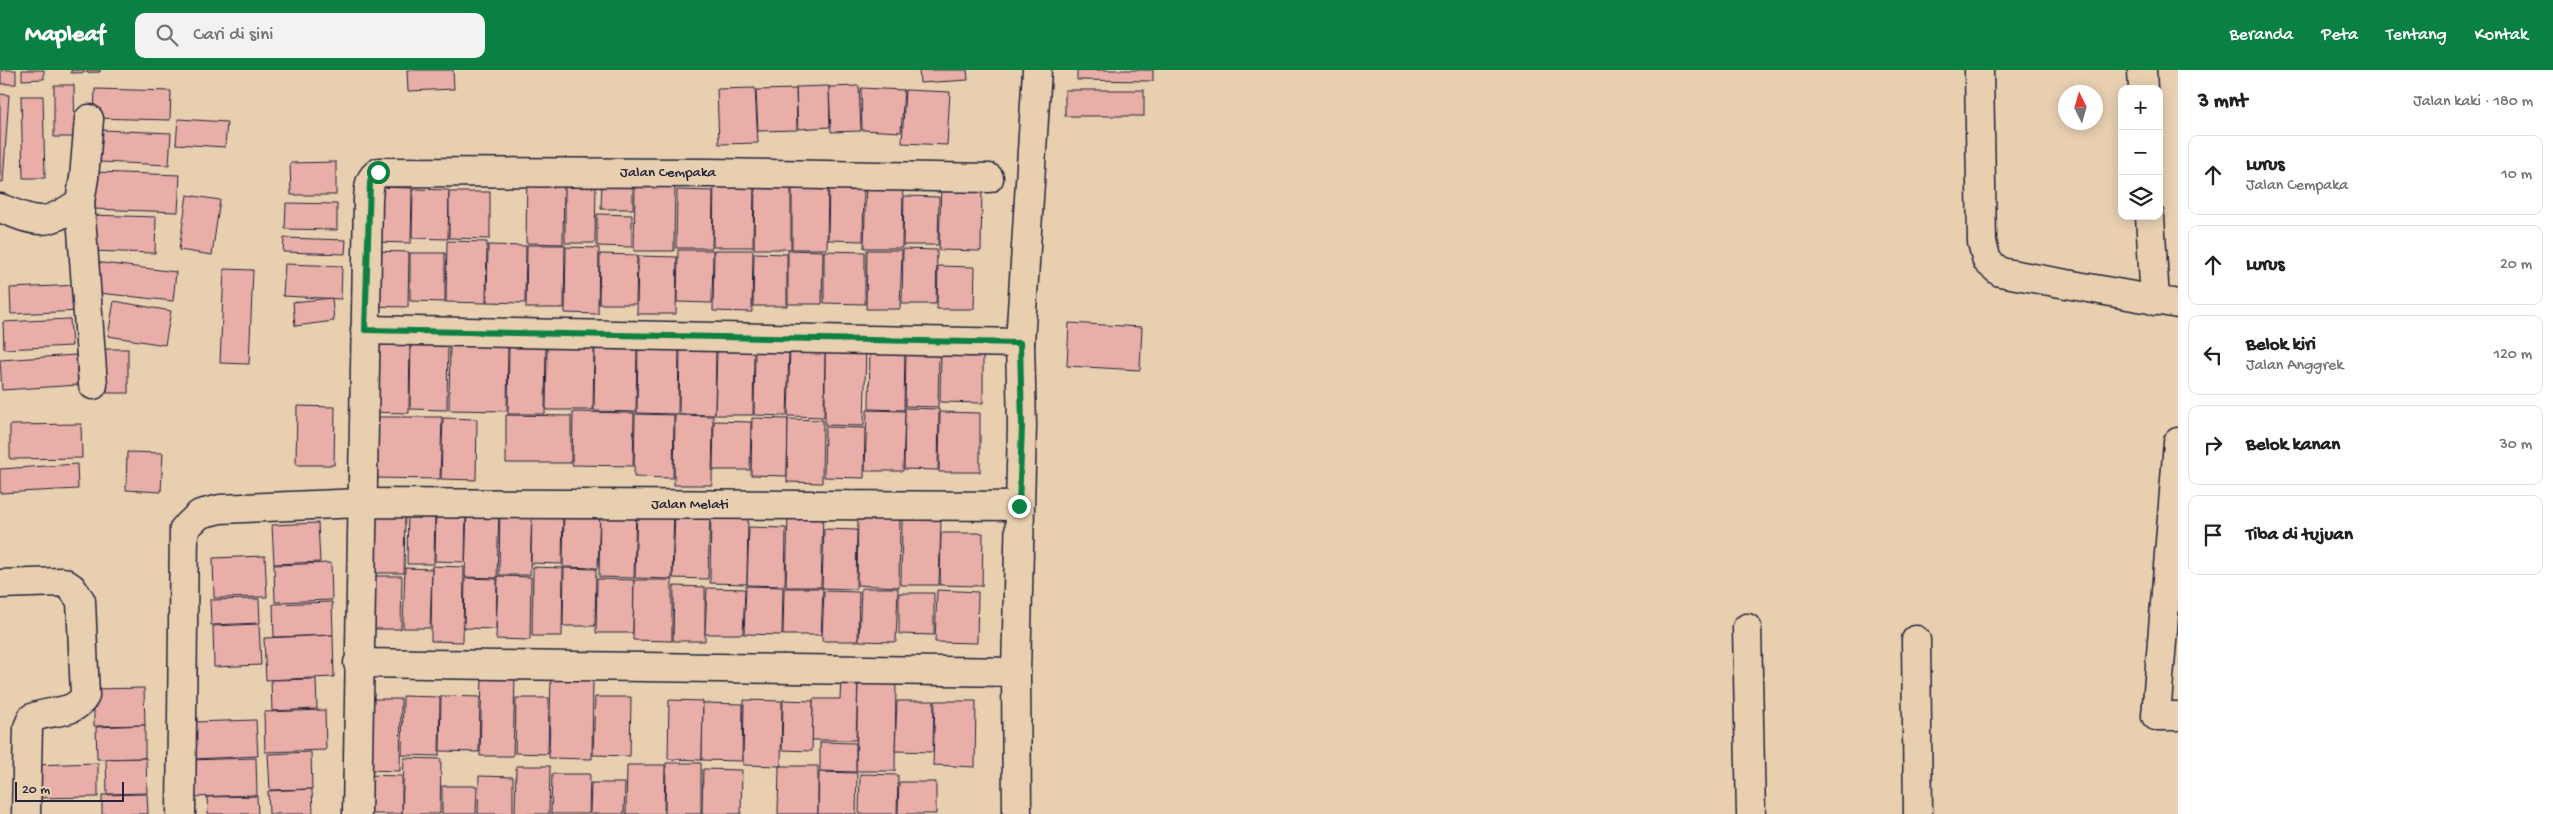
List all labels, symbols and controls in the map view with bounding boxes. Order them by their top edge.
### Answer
search box [135,13,485,58]
text: Mapleaf [25,21,105,50]
icon: search [153,21,181,49]
text: Cari di sini [193,24,273,47]
text: Beranda [2229,25,2293,46]
text: Peta [2321,25,2358,46]
text: Tentang [2386,25,2447,46]
text: Kontak [2475,25,2528,46]
north arrow [2058,85,2103,130]
map controls [2118,85,2163,220]
button: + [2118,85,2163,130]
text: 3 mnt [2198,90,2247,115]
text: Jalan kaki · 180 m [2413,93,2533,112]
button: − [2118,130,2163,175]
text: Lurus [2246,154,2285,177]
route start [367,161,390,184]
icon: ahead [2199,161,2227,189]
street label: Jalan Cempaka [620,164,717,182]
text: 10 m [2501,166,2532,185]
button: layers [2118,175,2163,220]
text: Jalan Cempaka [2246,177,2348,196]
icon: ahead [2199,251,2227,279]
text: Lurus [2246,254,2285,277]
text: 20 m [2500,256,2532,275]
text: Belok kiri [2246,334,2316,357]
icon: left [2199,341,2227,369]
text: 120 m [2493,346,2532,365]
text: Jalan Anggrek [2246,357,2343,376]
icon: right [2199,431,2227,459]
text: Belok kanan [2246,434,2340,457]
text: 30 m [2499,436,2532,455]
route end [1008,495,1031,518]
street label: Jalan Melati [651,496,729,514]
icon: arrive [2199,521,2227,549]
text: Tiba di tujuan [2246,524,2353,547]
scale bar [15,779,124,802]
text: 20 m [22,782,50,799]

